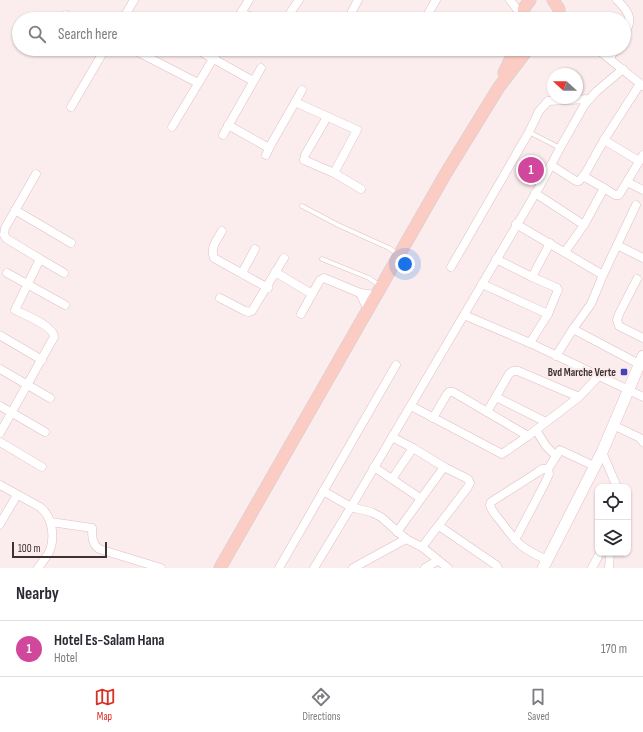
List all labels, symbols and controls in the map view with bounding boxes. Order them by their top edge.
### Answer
search box [12,12,631,56]
icon: search [26,23,48,45]
text: Search here [58,25,118,44]
north arrow [547,68,583,104]
pin: 1 [518,155,544,185]
your location [395,254,415,274]
place label: Bvd Marche Verte [548,366,616,379]
marker: Bvd Marche Verte [619,367,629,377]
map controls [595,484,631,556]
button: locate [595,484,631,520]
button: layers [595,520,631,556]
scale bar [12,540,107,559]
text: 100 m [18,542,40,555]
text: Nearby [16,584,59,604]
text: Hotel Es-Salam Hana [54,631,164,650]
text: 1 [26,641,32,657]
text: 170 m [601,641,627,657]
text: Hotel [54,650,78,666]
tab: Map [94,686,116,723]
tab: Directions [303,686,340,723]
tab: Saved [527,686,549,723]

